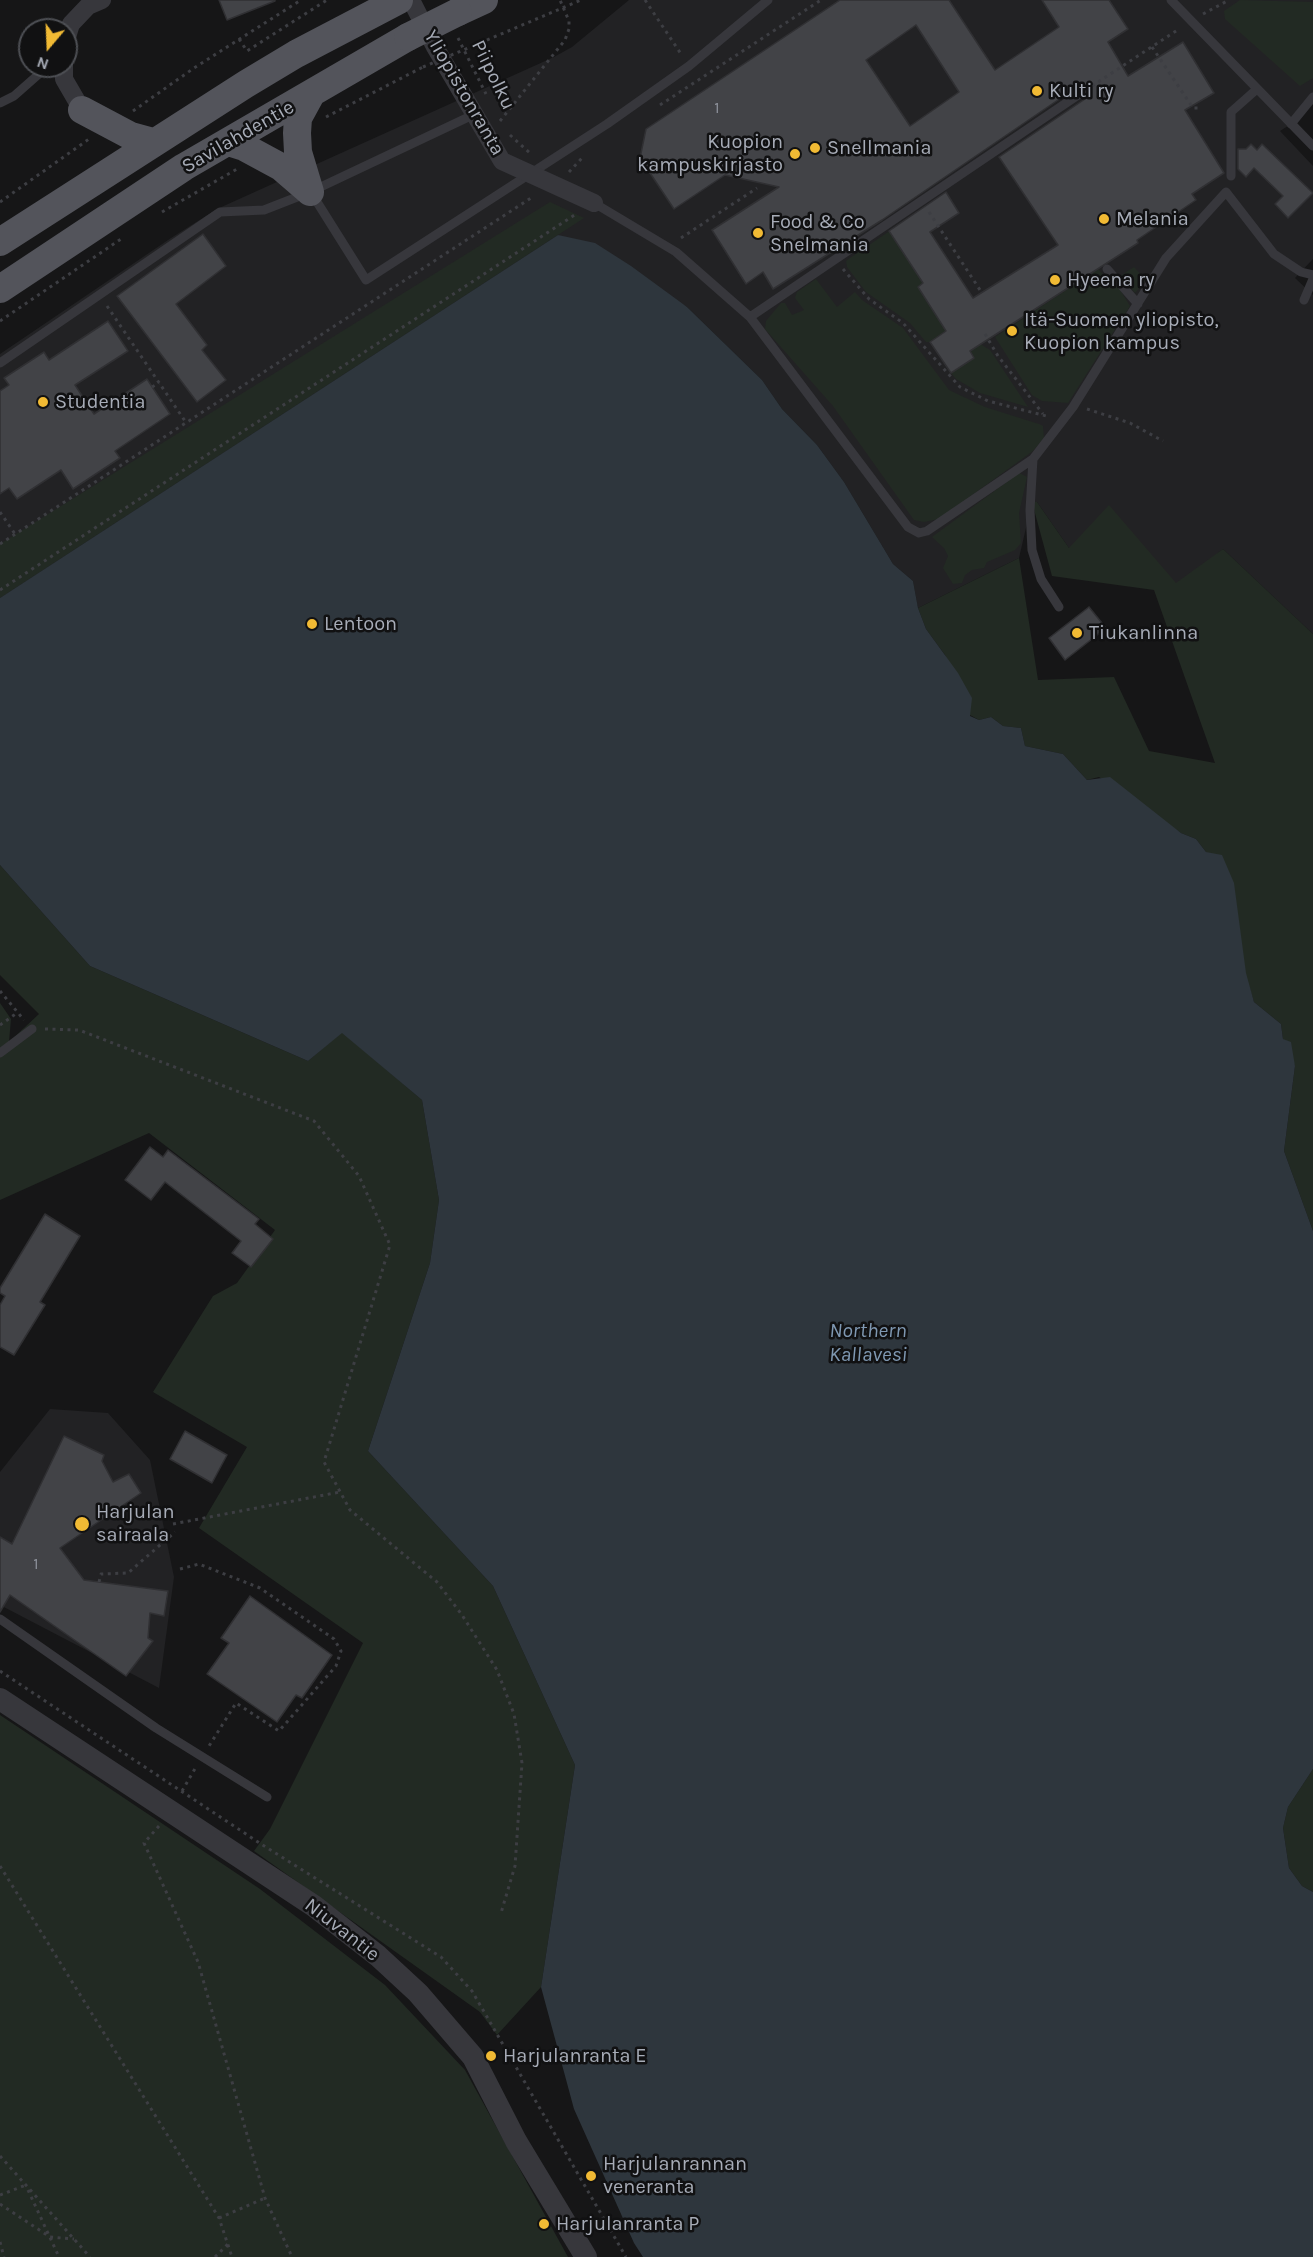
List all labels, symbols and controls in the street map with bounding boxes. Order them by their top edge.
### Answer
north arrow [18,18,78,78]
street label: Yliopistonranta [418,26,510,160]
street label: Piipolku [466,36,520,114]
text: N [34,53,51,74]
place label: Kulti ry [1049,79,1114,103]
marker: Kulti ry [1030,84,1044,98]
street label: Savilahdentie [178,95,298,179]
house number: 1 [714,98,720,118]
place label: Kuopion kampuskirjasto [637,130,783,177]
place label: Snellmania [827,136,931,160]
marker: Snellmania [808,141,822,155]
marker: Kuopion kampuskirjasto [788,147,802,161]
place label: Melania [1116,207,1189,231]
place label: Food & Co Snelmania [770,210,869,257]
marker: Melania [1097,212,1111,226]
marker: Food & Co Snelmania [751,226,765,240]
place label: Hyeena ry [1067,268,1155,292]
marker: Hyeena ry [1048,273,1062,287]
place label: Itä-Suomen yliopisto, Kuopion kampus [1024,308,1219,355]
marker: Itä-Suomen yliopisto, Kuopion kampus [1005,324,1019,338]
place label: Studentia [55,390,145,414]
marker: Studentia [36,395,50,409]
place label: Lentoon [324,612,397,636]
marker: Lentoon [305,617,319,631]
place label: Tiukanlinna [1089,621,1198,645]
marker: Tiukanlinna [1070,626,1084,640]
water label: Northern Kallavesi [829,1318,907,1368]
place label: Harjulan sairaala [96,1500,175,1547]
marker: Harjulan sairaala [73,1515,91,1533]
house number: 1 [33,1554,39,1574]
street label: Niuvantie [300,1893,384,1967]
place label: Harjulanranta E [503,2044,646,2068]
marker: Harjulanranta E [484,2049,498,2063]
place label: Harjulanrannan veneranta [603,2152,747,2199]
marker: Harjulanrannan veneranta [584,2169,598,2183]
place label: Harjulanranta P [556,2212,699,2236]
marker: Harjulanranta P [537,2217,551,2231]

